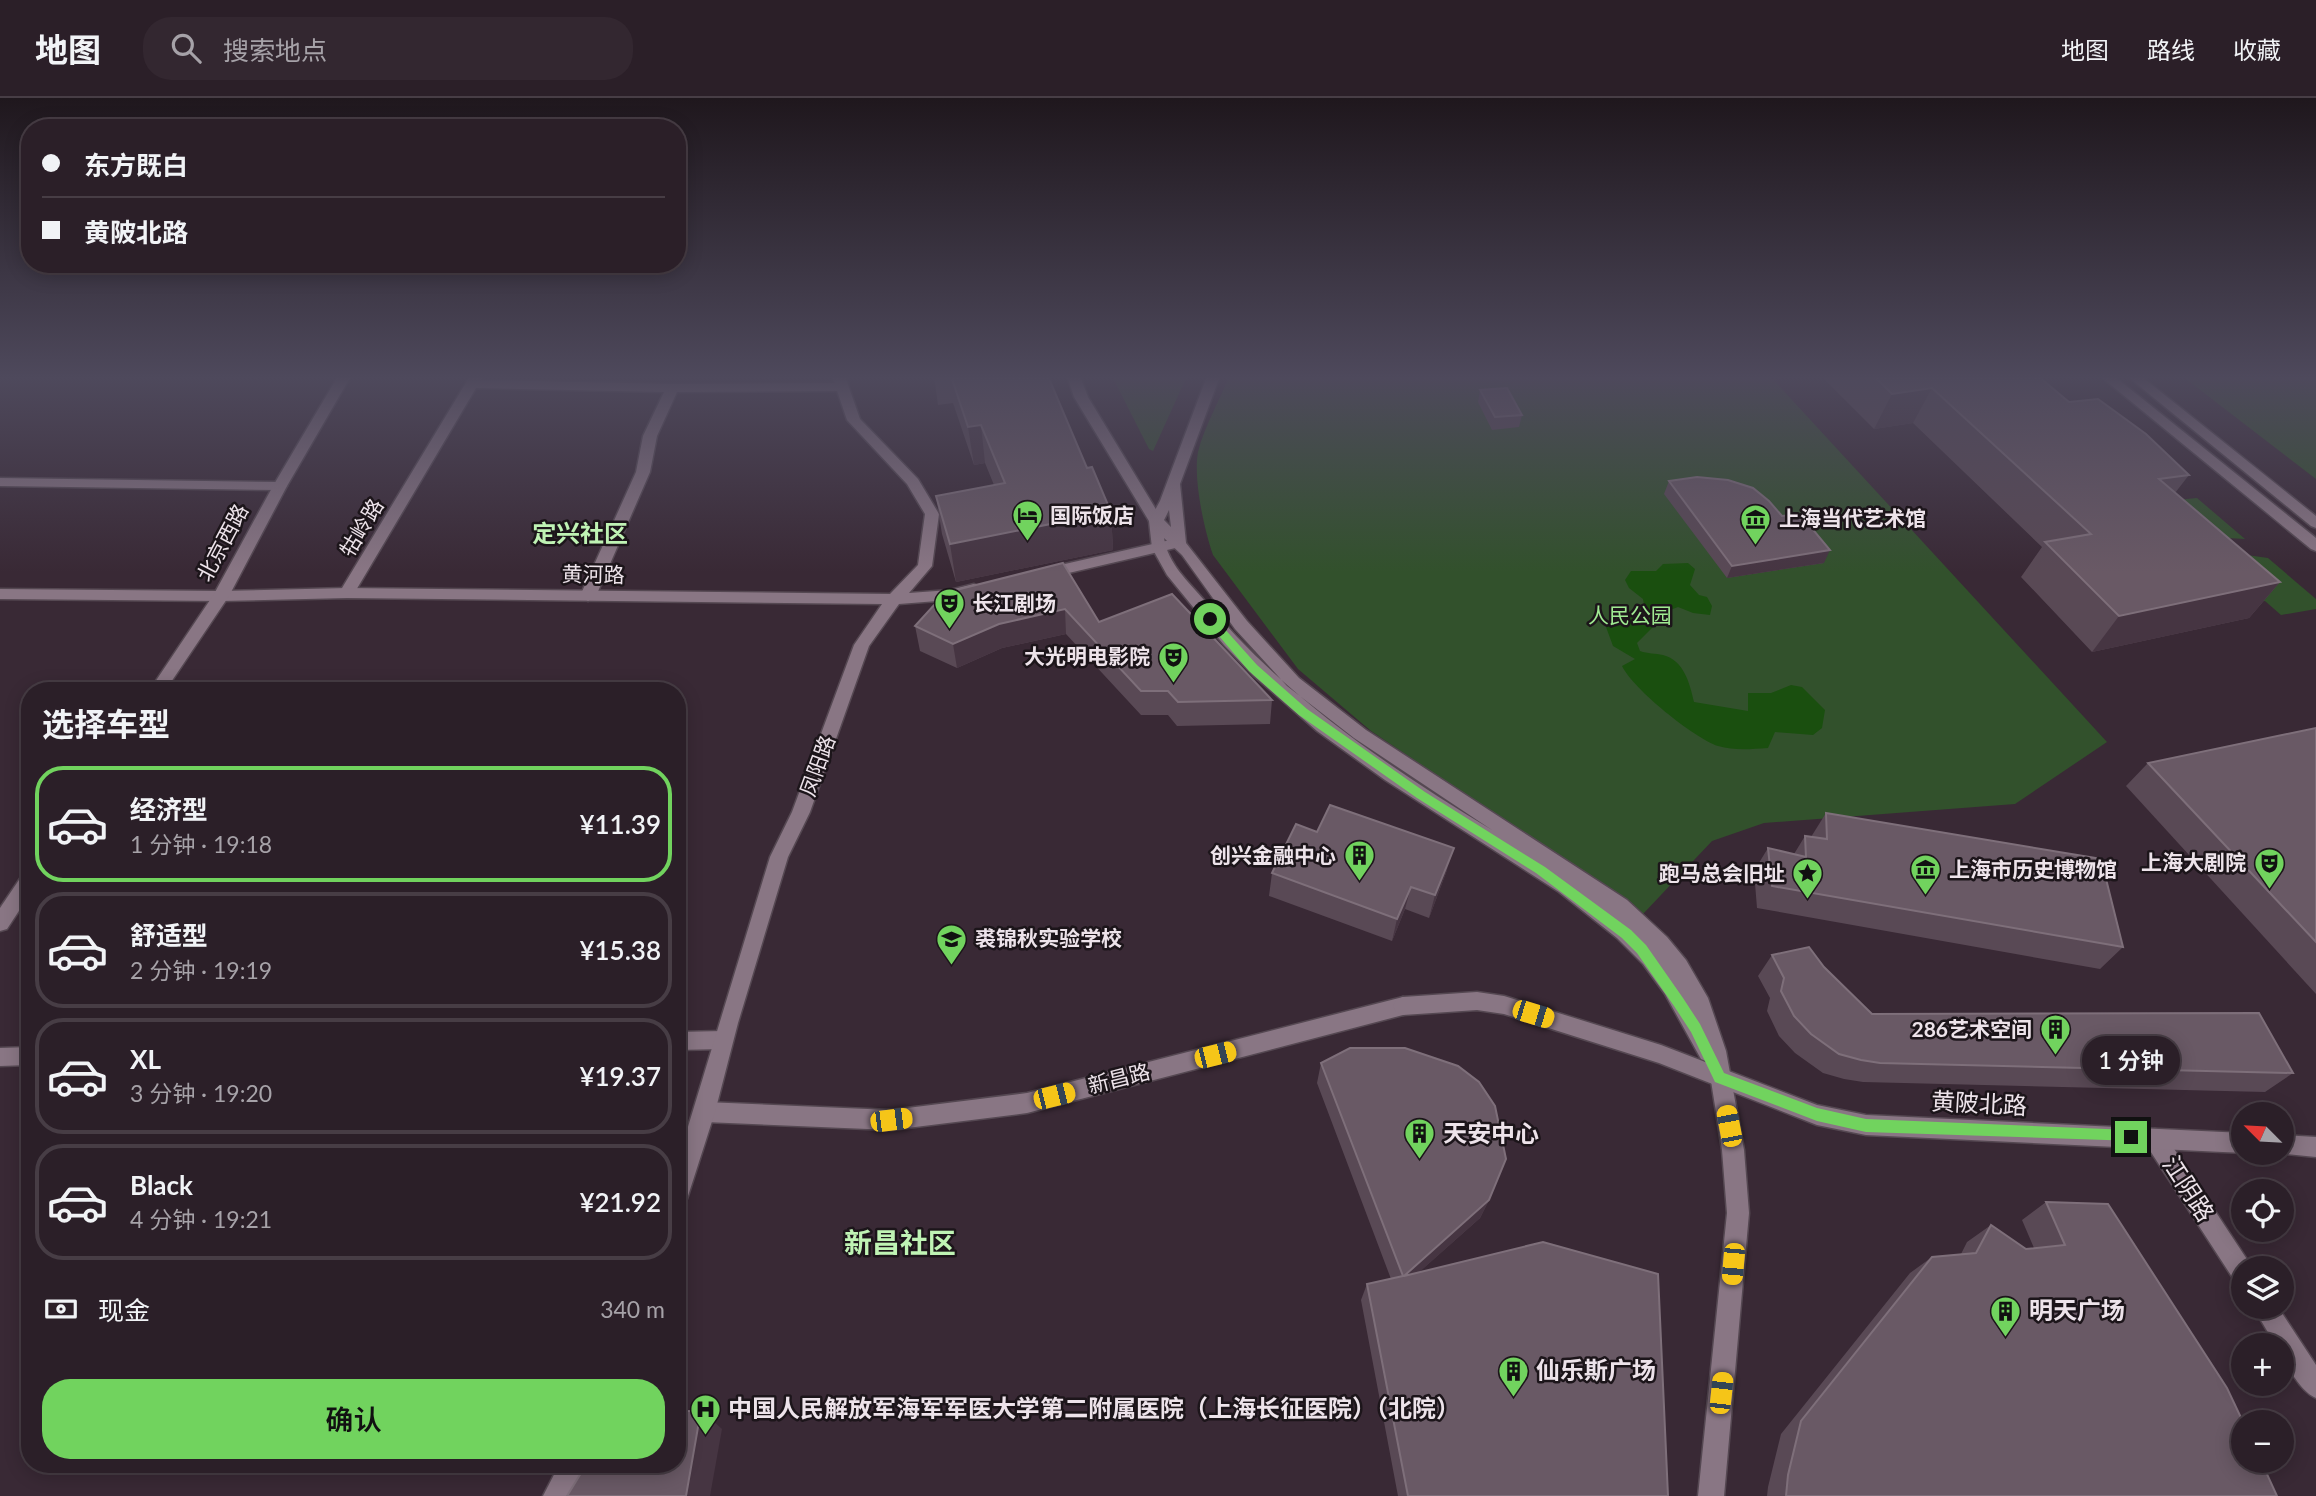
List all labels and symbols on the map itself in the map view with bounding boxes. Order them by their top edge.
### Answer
street label: 牯岭路 [334,494,388,561]
street label: 北京西路 [191,499,252,585]
hotel icon: 国际饭店 [1010,499,1044,543]
place label: 国际饭店 [1050,502,1134,527]
museum icon: 上海当代艺术馆 [1739,502,1773,546]
place label: 上海当代艺术馆 [1779,505,1926,530]
district label: 定兴社区 [532,518,628,547]
street label: 黄河路 [561,560,625,587]
theatre icon: 长江剧场 [932,587,966,631]
place label: 长江剧场 [972,590,1056,615]
park label: 人民公园 [1588,602,1672,627]
route start [1194,603,1226,635]
theatre icon: 大光明电影院 [1156,640,1190,684]
place label: 大光明电影院 [1024,643,1150,668]
street label: 凤阳路 [794,732,839,799]
building icon: 创兴金融中心 [1342,839,1376,883]
place label: 创兴金融中心 [1210,842,1336,867]
theatre icon: 上海大剧院 [2252,846,2286,890]
place label: 上海大剧院 [2141,849,2246,874]
museum icon: 上海市历史博物馆 [1909,853,1943,897]
place label: 上海市历史博物馆 [1949,856,2117,881]
place icon: 跑马总会旧址 [1791,857,1825,901]
place label: 跑马总会旧址 [1659,860,1785,885]
school or university icon: 裘锦秋实验学校 [935,922,969,966]
place label: 裘锦秋实验学校 [975,925,1122,950]
car [1510,998,1557,1030]
building icon: 286艺术空间 [2038,1013,2072,1057]
place label: 286艺术空间 [1911,1016,2032,1041]
callout: 1 分钟 [2082,1035,2180,1084]
car [1193,1040,1238,1070]
street label: 新昌路 [1085,1058,1152,1097]
car [1032,1081,1077,1111]
street label: 黄陂北路 [1930,1086,2028,1119]
north arrow [2231,1102,2294,1166]
car [1715,1103,1744,1149]
car [869,1107,914,1133]
building icon: 天安中心 [1403,1117,1437,1161]
place label: 天安中心 [1443,1118,1539,1147]
route end [2115,1121,2147,1153]
street label: 江阴路 [2157,1150,2221,1226]
district label: 新昌社区 [844,1225,956,1259]
car [1721,1242,1746,1286]
building icon: 明天广场 [1989,1294,2023,1338]
place label: 明天广场 [2029,1295,2125,1324]
building icon: 仙乐斯广场 [1496,1354,1530,1398]
place label: 仙乐斯广场 [1536,1355,1656,1384]
car [1709,1371,1734,1415]
hospital icon: 中国人民解放军海军军医大学第二附属医院（上海长征医院）（北院） [688,1392,722,1436]
place label: 中国人民解放军海军军医大学第二附属医院（上海长征医院）（北院） [728,1393,1460,1422]

